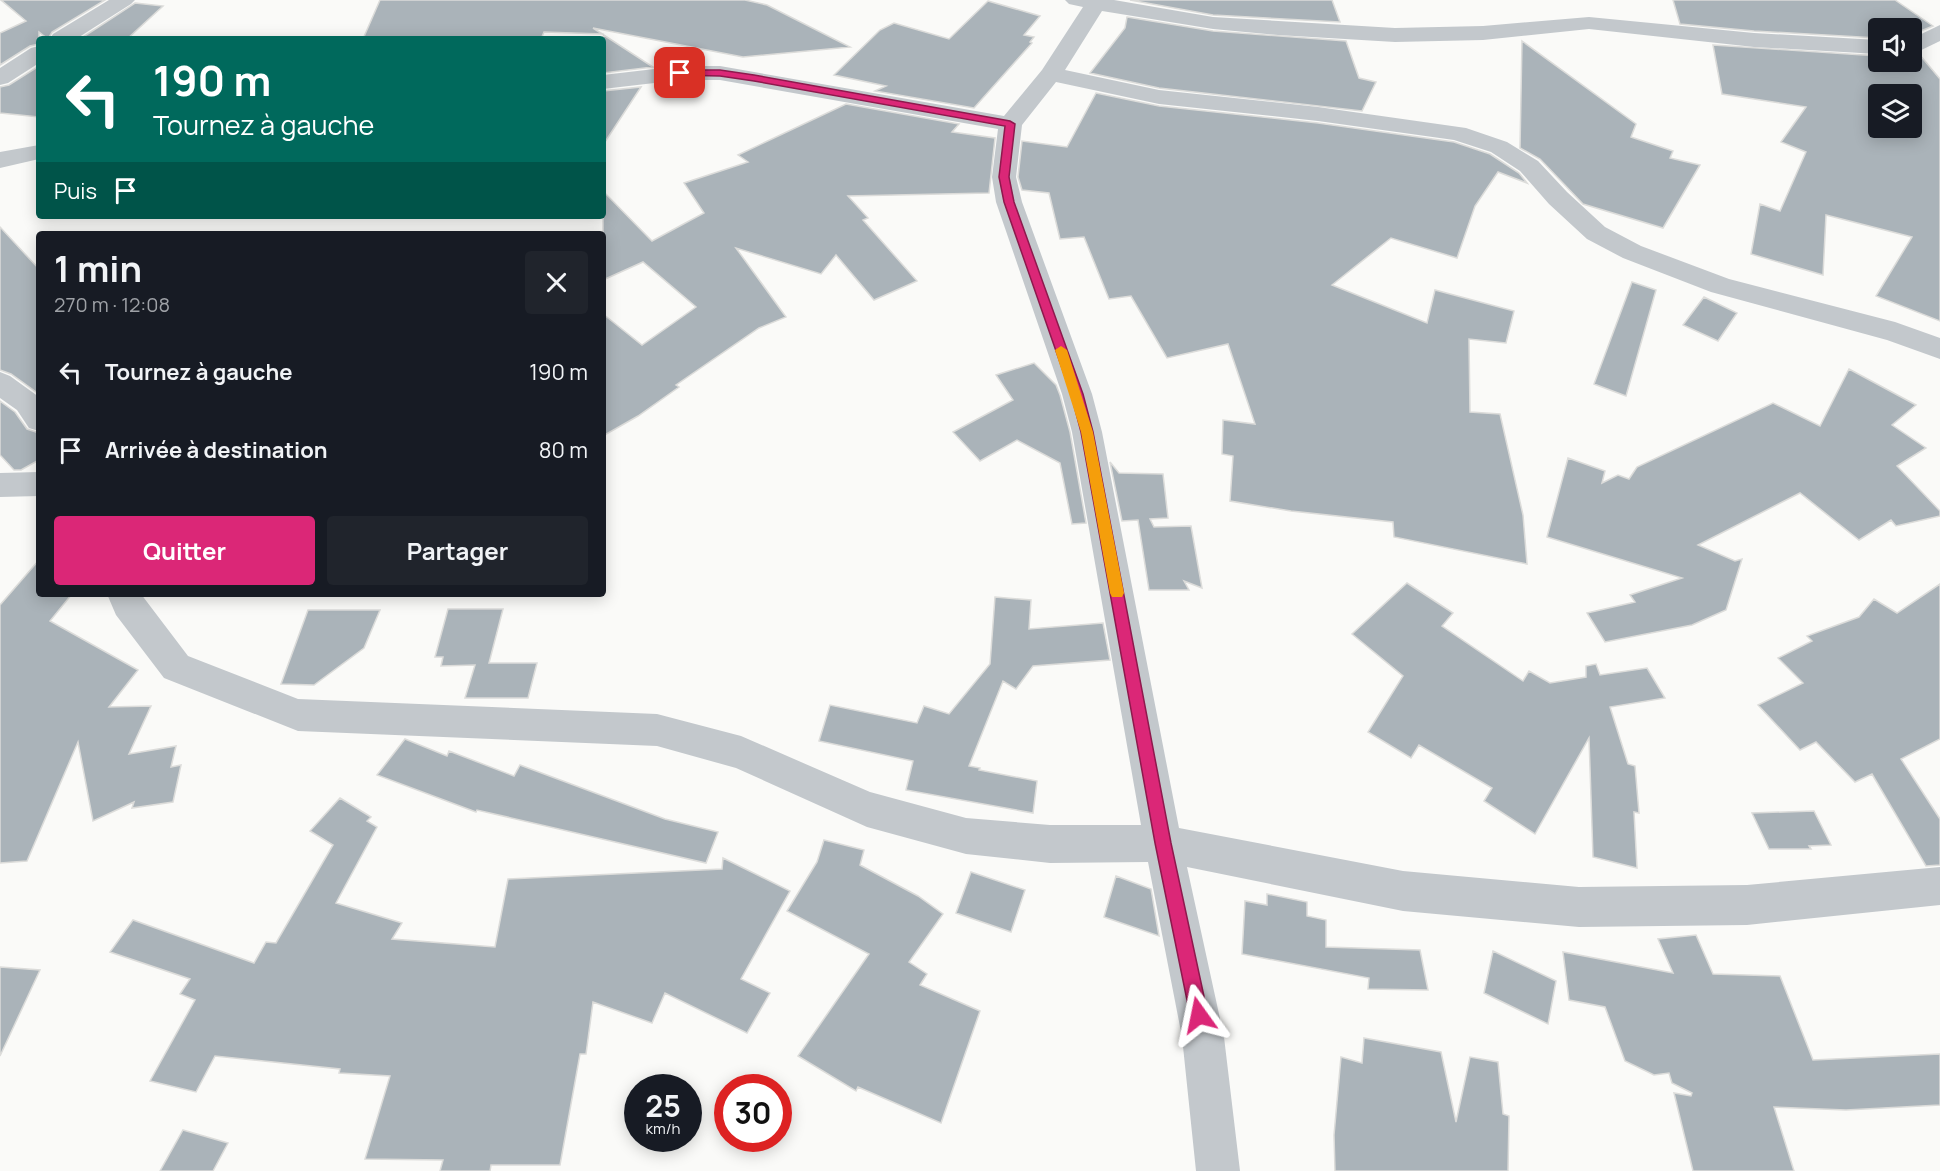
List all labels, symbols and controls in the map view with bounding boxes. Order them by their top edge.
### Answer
map controls [1868,18,1922,138]
button: sound [1868,18,1922,72]
pin [654,47,705,98]
text: 190 m [153,51,271,109]
icon: arrive [663,56,696,89]
icon: left [54,60,132,138]
button: layers [1868,84,1922,138]
text: Tournez à gauche [153,106,374,143]
icon: arrive [109,174,142,207]
text: Puis [54,176,97,206]
text: 1 min [54,244,142,293]
button: close [525,251,588,314]
text: 270 m · 12:08 [54,291,170,318]
icon: left [54,356,87,389]
text: Tournez à gauche [105,357,292,387]
text: 190 m [529,357,588,387]
icon: arrive [54,434,87,467]
text: Arrivée à destination [105,435,328,465]
text: 80 m [539,435,588,465]
button: Quitter [54,516,315,585]
button: Partager [327,516,588,585]
position arrow [1167,983,1231,1047]
speed limit sign: 30 [714,1074,792,1152]
text: 25 [645,1085,681,1126]
text: km/h [646,1118,680,1139]

